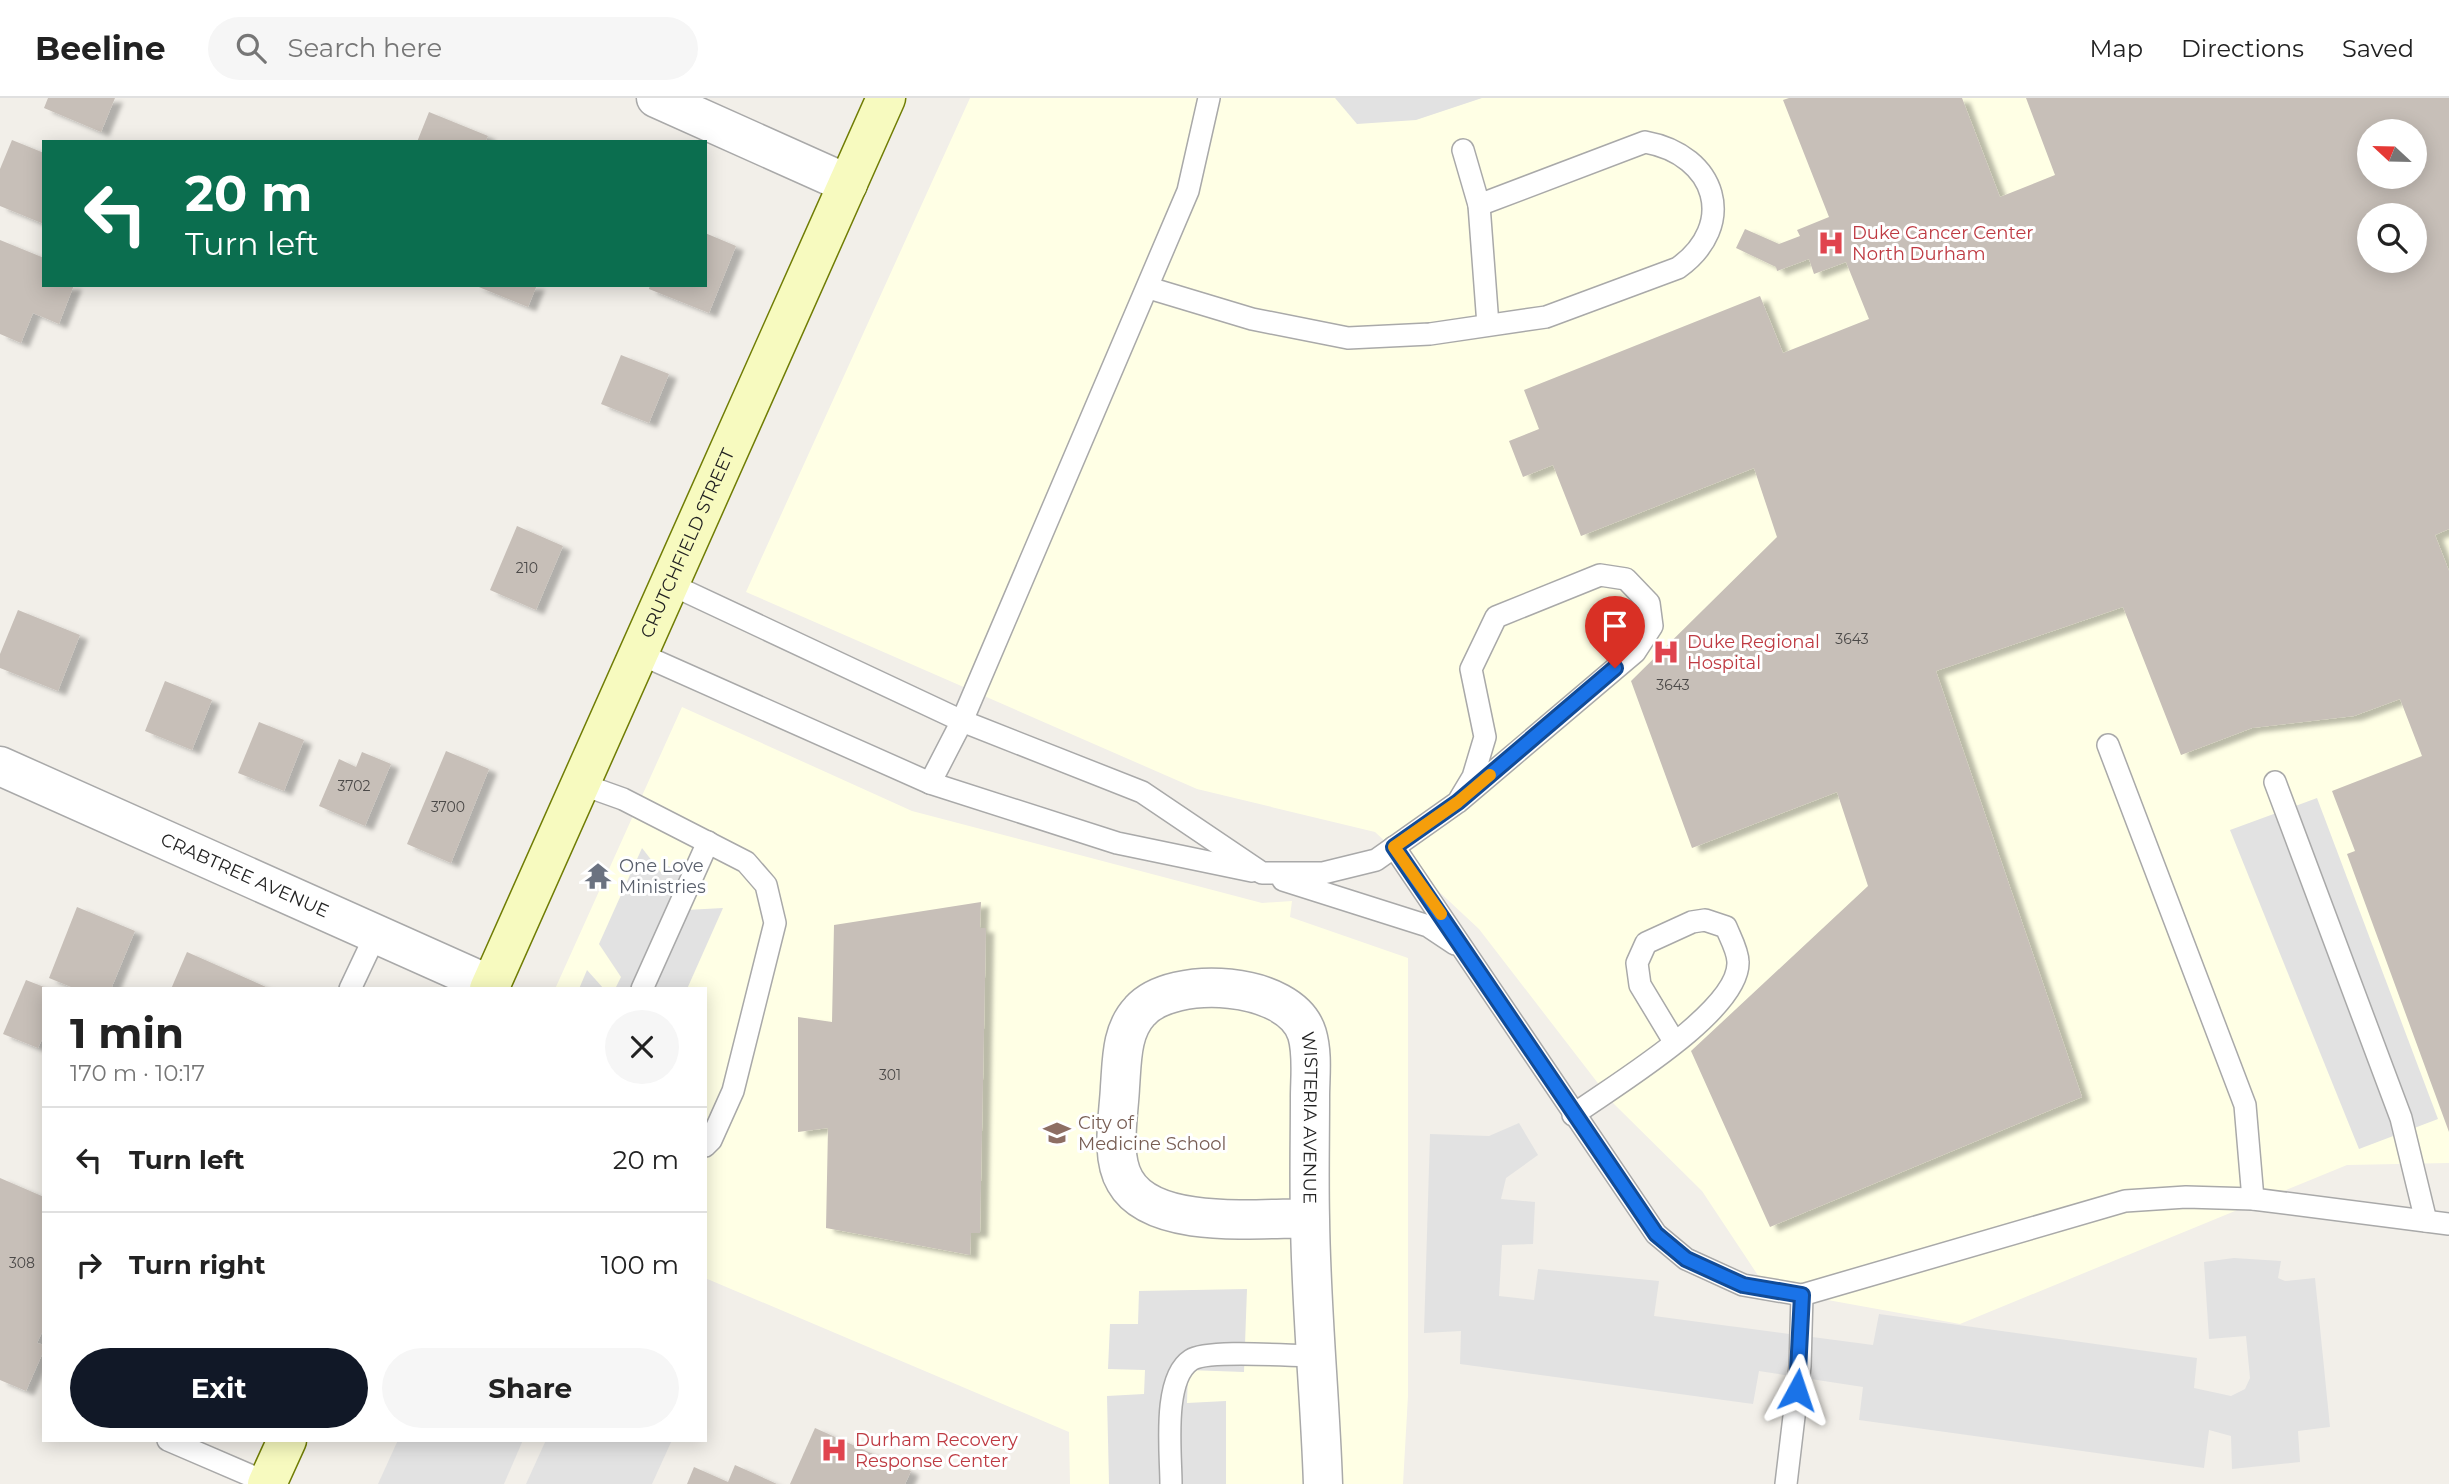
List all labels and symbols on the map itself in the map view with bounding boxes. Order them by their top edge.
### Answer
north arrow [2357,119,2427,189]
place label: Duke Cancer Center North Durham [1852,222,2034,265]
hospital icon: Duke Cancer Center North Durham [1816,228,1846,258]
street label: CRUTCHFIELD STREET [636,444,740,641]
house number: 210 [516,559,538,577]
pin [1585,596,1645,668]
house number: 3643 [1835,630,1869,648]
place label: Duke Regional Hospital [1687,631,1820,674]
hospital icon: Duke Regional Hospital [1651,637,1681,667]
house number: 3643 [1656,676,1690,694]
house number: 3702 [338,777,370,795]
house number: 3700 [431,798,465,816]
street label: CRABTREE AVENUE [157,828,332,922]
place label: One Love Ministries [619,855,706,898]
temple icon: One Love Ministries [583,861,613,891]
street label: WISTERIA AVENUE [1296,1030,1322,1204]
house number: 301 [879,1066,901,1084]
place label: City of Medicine School [1078,1112,1226,1155]
school or university icon: City of Medicine School [1042,1118,1072,1148]
house number: 308 [9,1254,35,1272]
position arrow [1760,1353,1834,1427]
place label: Durham Recovery Response Center [855,1429,1018,1472]
hospital icon: Durham Recovery Response Center [819,1435,849,1465]

